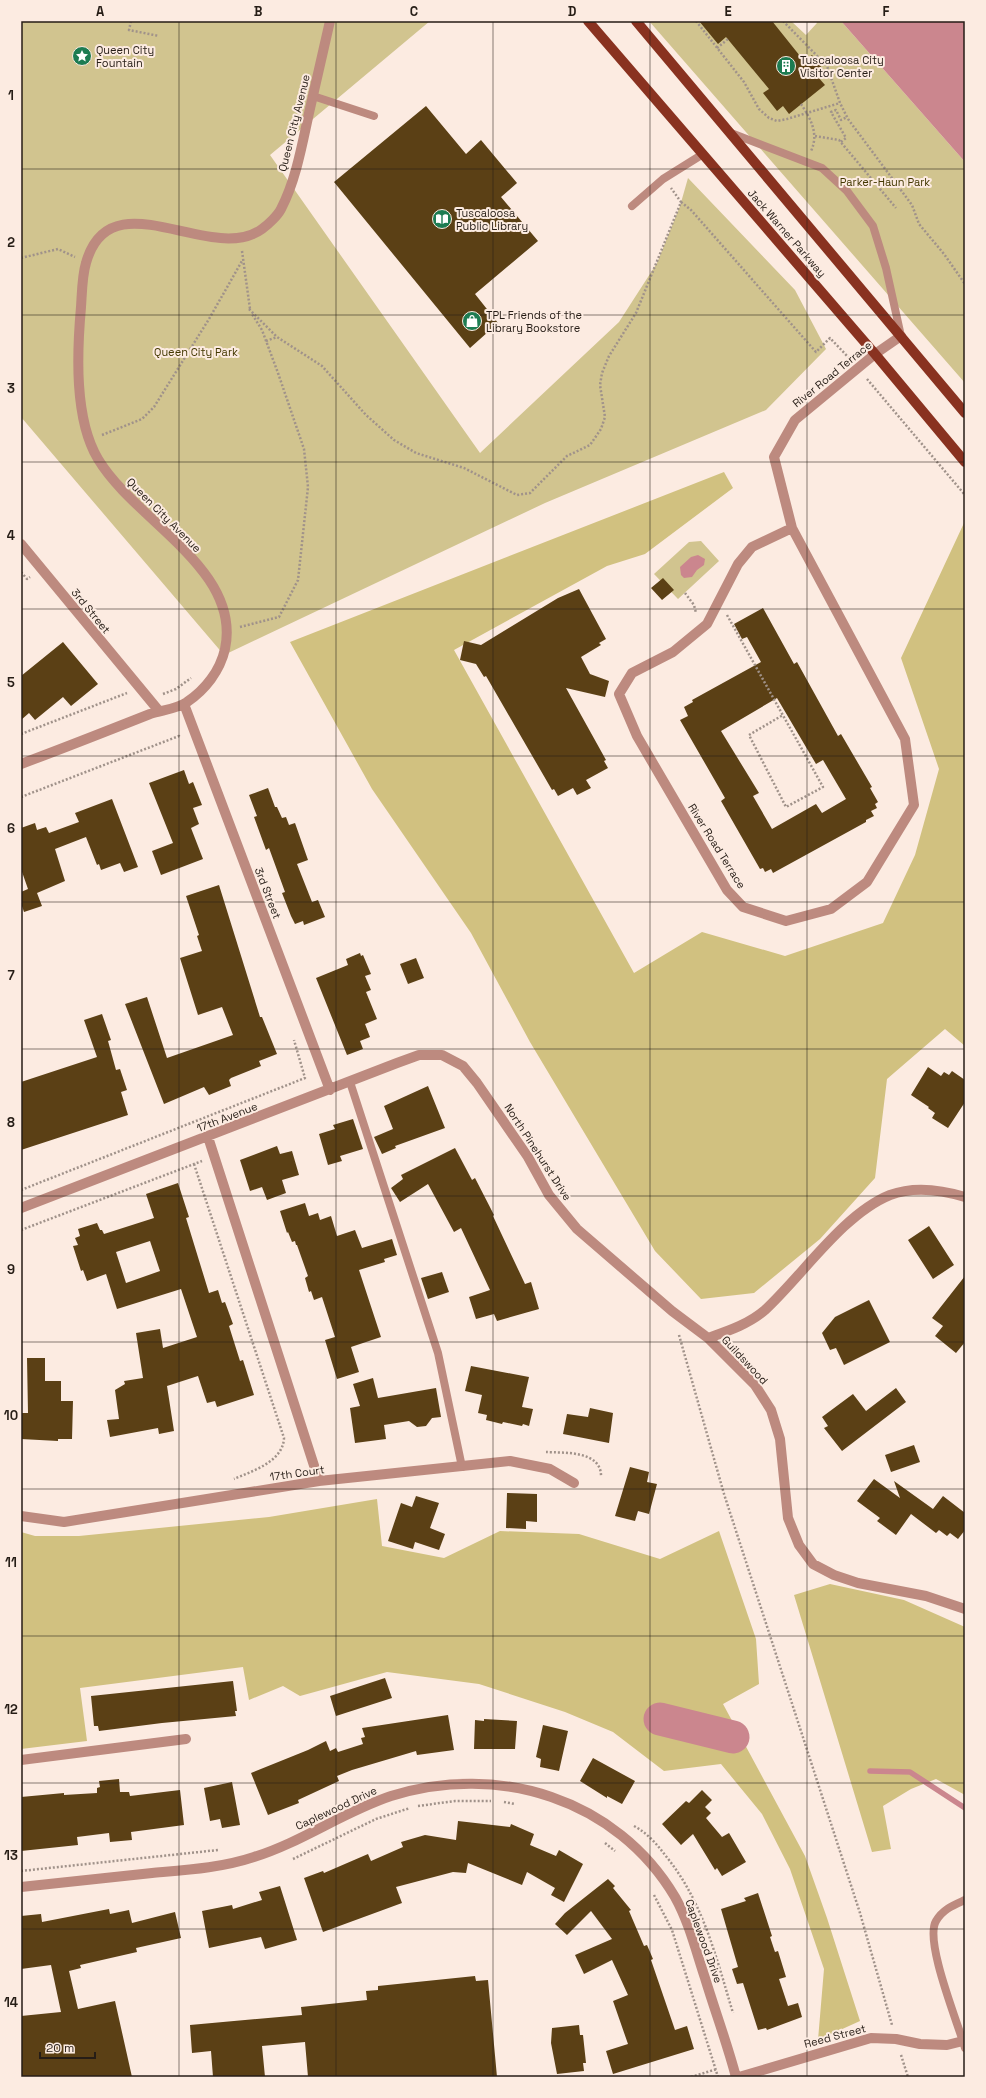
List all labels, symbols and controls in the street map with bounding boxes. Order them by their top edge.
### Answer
text: A [96,3,105,20]
text: B [254,3,263,20]
text: C [410,3,418,20]
text: D [568,3,577,20]
text: E [724,3,732,20]
text: F [883,3,890,20]
place label: Queen City Fountain [96,43,154,70]
place icon: Queen City Fountain [71,45,93,67]
place label: Tuscaloosa City Visitor Center [800,53,884,80]
building icon: Tuscaloosa City Visitor Center [775,55,797,77]
street label: Queen City Avenue [275,73,313,173]
text: 1 [8,87,14,104]
park label: Parker-Haun Park [840,175,930,189]
street label: Jack Warner Parkway [745,186,829,280]
place label: Tuscaloosa Public Library [456,206,528,233]
library icon: Tuscaloosa Public Library [431,208,453,230]
text: 2 [7,234,15,251]
place label: TPL Friends of the Library Bookstore [486,308,582,335]
shop icon: TPL Friends of the Library Bookstore [461,310,483,332]
street label: River Road Terrace [790,338,874,410]
park label: Queen City Park [154,345,238,359]
text: 3 [7,380,15,397]
street label: Queen City Avenue [124,475,204,555]
text: 4 [7,527,15,544]
street label: 3rd Street [69,586,113,636]
text: 5 [7,674,15,691]
street label: River Road Terrace [685,801,749,891]
text: 6 [7,820,15,837]
street label: 3rd Street [252,865,284,921]
text: 7 [7,967,15,984]
street label: 17th Avenue [195,1099,259,1135]
street label: North Pinehurst Drive [501,1101,575,1203]
text: 8 [7,1114,15,1131]
text: 9 [7,1261,15,1278]
street label: Guildswood [719,1333,771,1387]
text: 10 [4,1407,18,1424]
street label: 17th Court [269,1462,325,1484]
text: 11 [5,1554,17,1571]
text: 12 [4,1701,18,1718]
street label: Caplewood Drive [293,1783,379,1833]
text: 13 [4,1847,18,1864]
street label: Caplewood Drive [682,1897,726,1985]
text: 14 [4,1994,18,2011]
street label: Reed Street [803,2021,867,2051]
scale bar [40,2034,95,2060]
text: 20 m [46,2040,74,2056]

